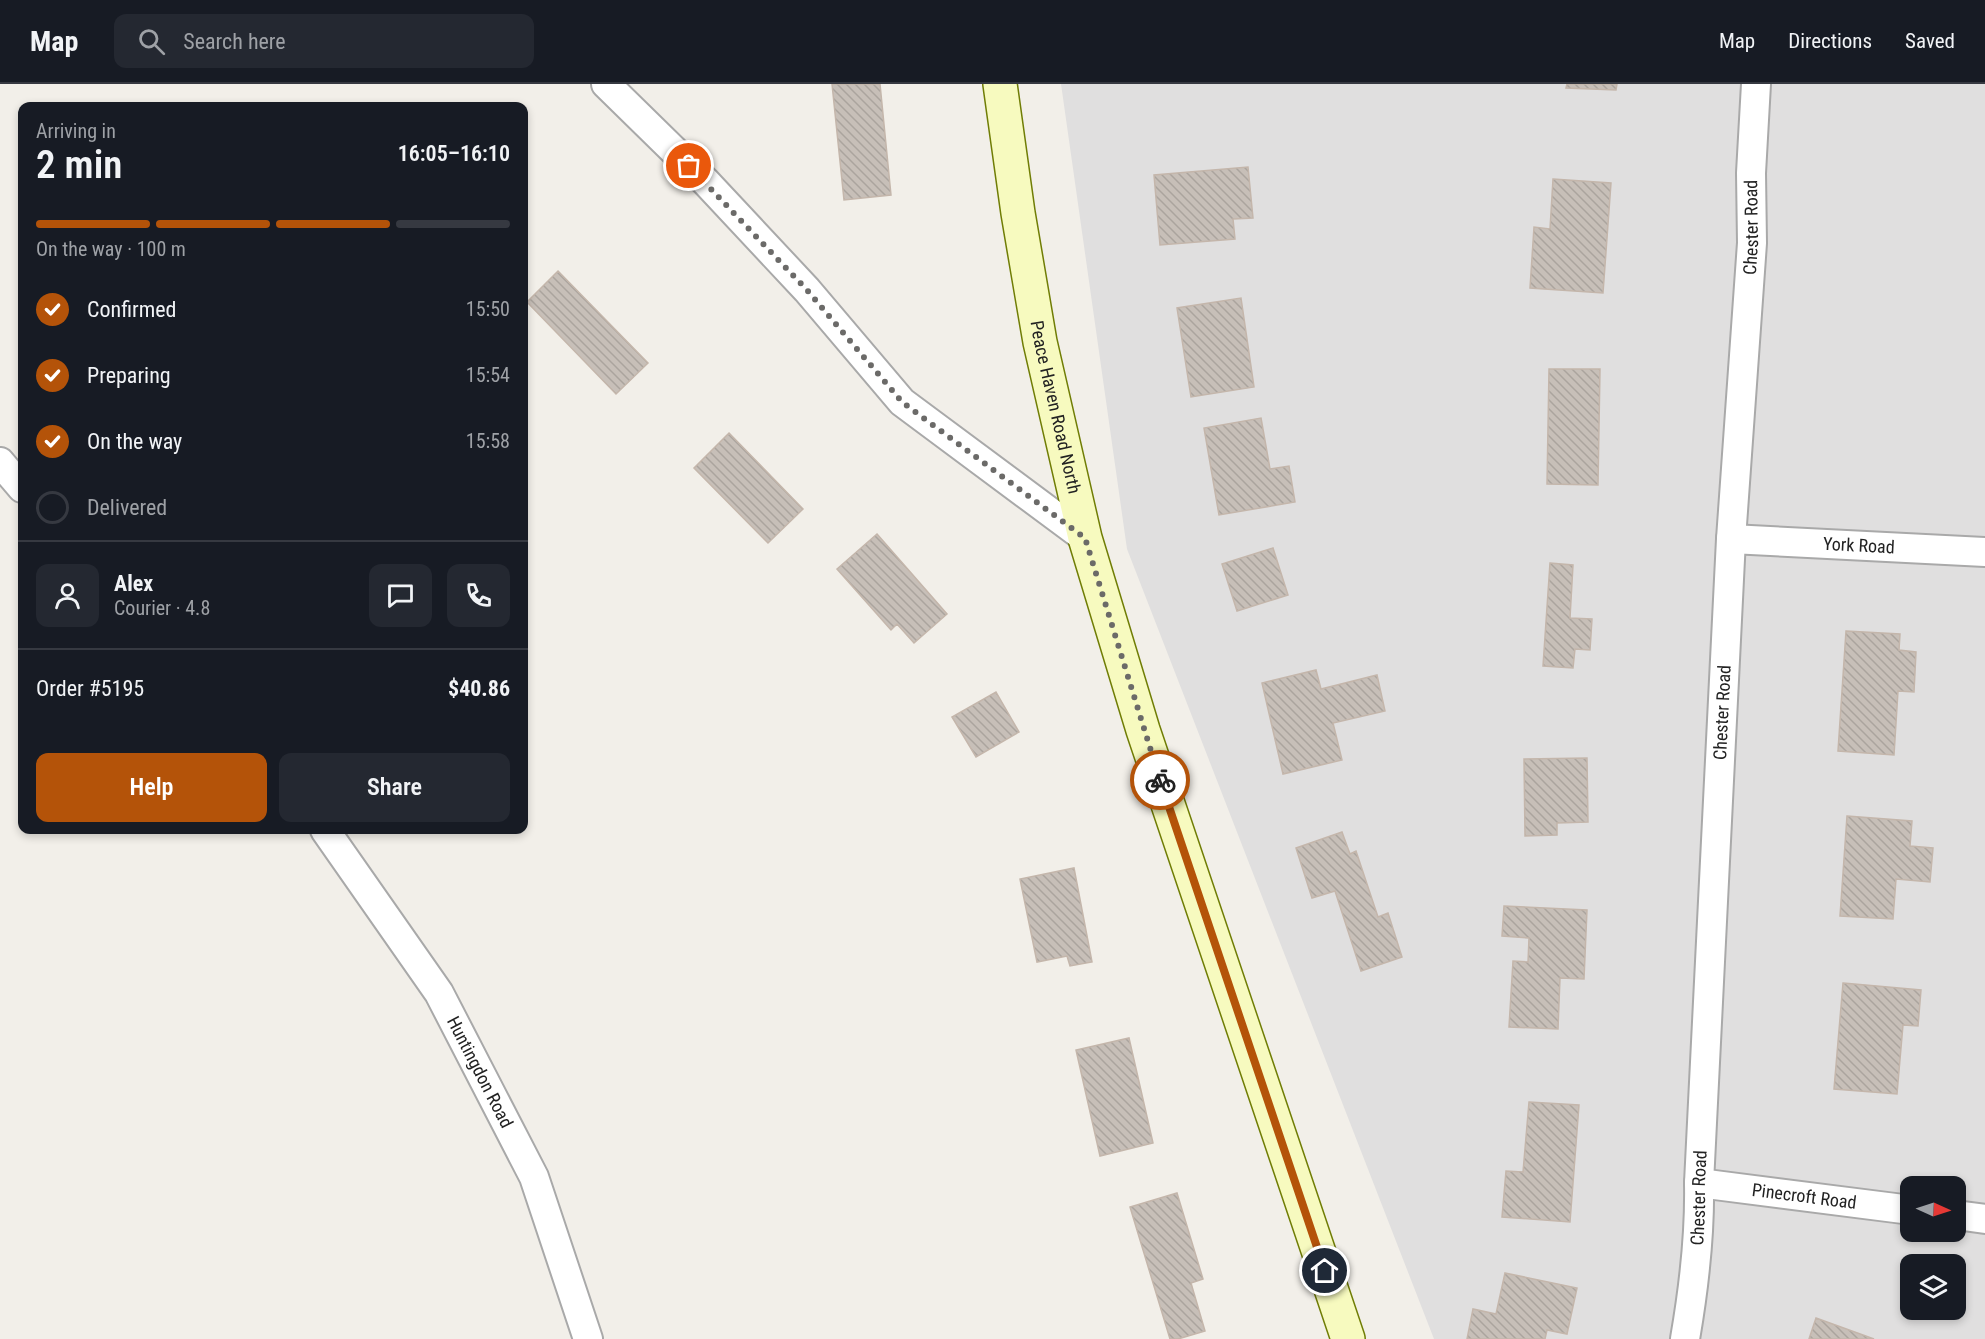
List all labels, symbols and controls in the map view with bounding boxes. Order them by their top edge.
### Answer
search box [114,14,534,68]
text: Map [30,25,78,58]
icon: search [135,25,168,58]
text: Search here [183,29,286,54]
text: Map [1719,29,1755,53]
text: Directions [1788,29,1872,53]
text: Saved [1905,29,1955,53]
text: Arriving in [36,119,116,143]
pin [663,140,714,191]
text: 16:05–16:10 [398,141,510,166]
text: 2 min [36,142,122,188]
icon: bag [672,149,705,182]
street label: Chester Road [1739,180,1762,276]
text: On the way · 100 m [36,237,186,261]
icon: check [36,293,69,326]
text: Confirmed [87,297,176,322]
text: 15:50 [466,297,510,321]
street label: Peace Haven Road North [1027,319,1085,496]
icon: check [36,359,69,392]
text: Preparing [87,363,171,388]
text: 15:54 [466,363,510,387]
icon: check [36,425,69,458]
text: On the way [87,429,182,454]
text: 15:58 [466,429,510,453]
text: Delivered [87,495,167,520]
street label: York Road [1822,533,1895,557]
button: person [36,564,99,627]
button: chat [369,564,432,627]
button: phone [447,564,510,627]
text: Alex [114,571,153,596]
text: Courier · 4.8 [114,596,210,620]
street label: Chester Road [1709,664,1735,760]
text: Order #5195 [36,676,144,701]
text: $40.86 [448,676,510,701]
courier [1130,750,1190,810]
button: Help [36,753,267,822]
button: Share [279,753,510,822]
icon: bike [1144,764,1177,797]
street label: Huntingdon Road [443,1013,518,1131]
street label: Chester Road [1686,1150,1711,1246]
north arrow [1900,1176,1966,1242]
map controls [1900,1176,1966,1320]
street label: Pinecroft Road [1751,1179,1858,1213]
pin [1299,1245,1350,1296]
icon: home [1308,1254,1341,1287]
button: layers [1900,1254,1966,1320]

